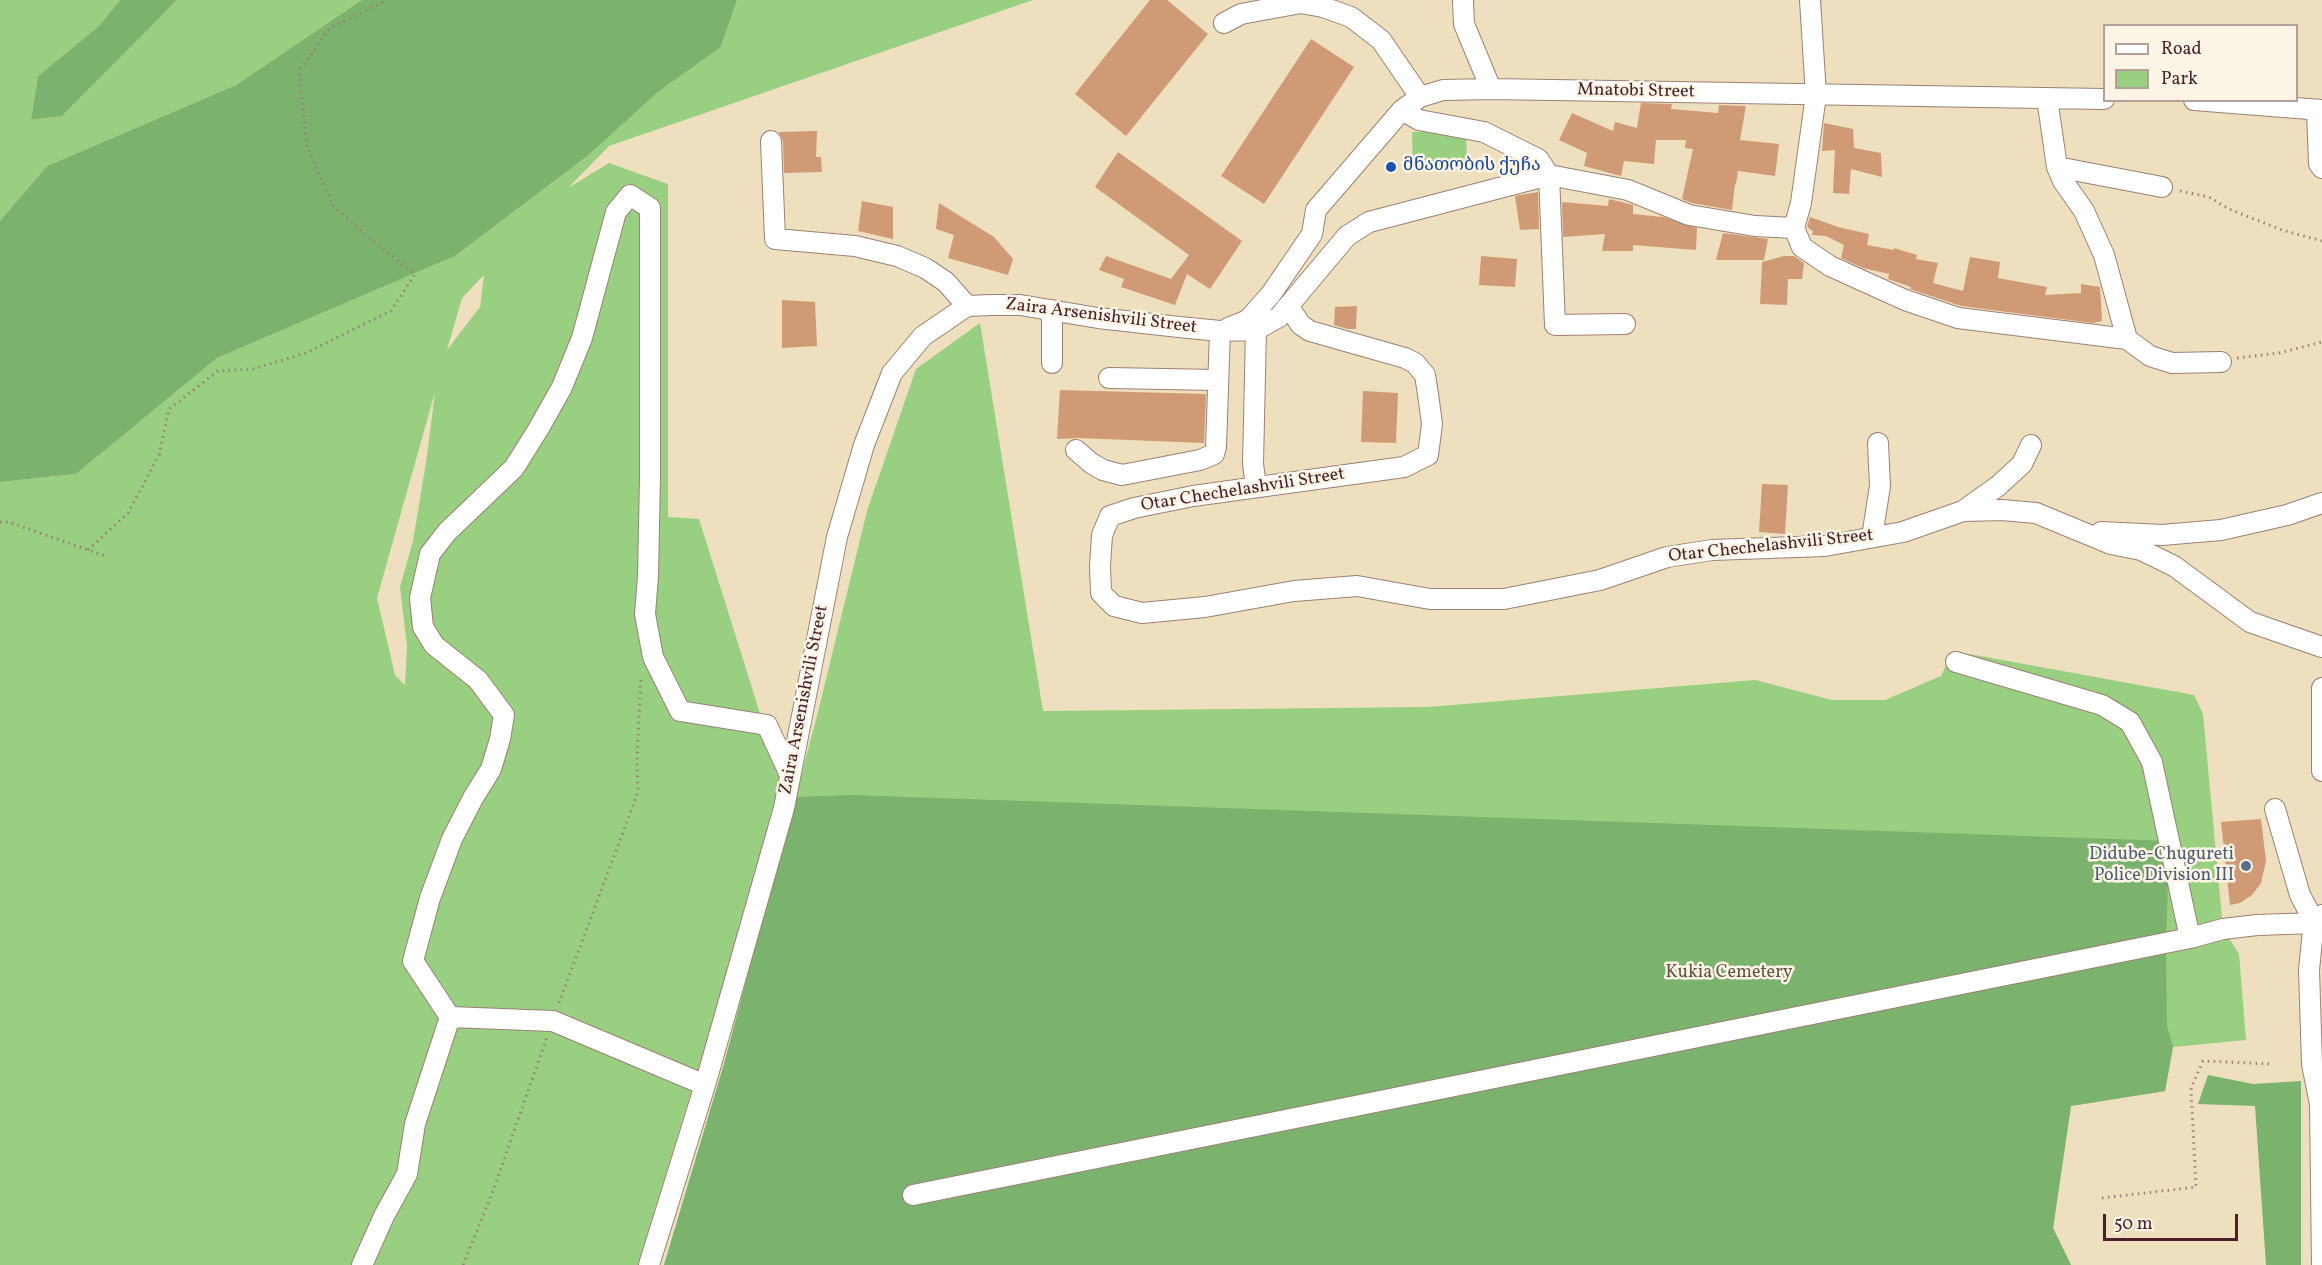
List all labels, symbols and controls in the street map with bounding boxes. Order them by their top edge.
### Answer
legend [2103,24,2298,102]
text: Road [2161,37,2202,62]
text: Park [2161,67,2198,92]
street label: Mnatobi Street [1577,80,1695,104]
place label: მნათობის ქუჩა [1403,156,1541,178]
marker: მნათობის ქუჩა [1384,160,1398,174]
street label: Zaira Arsenishvili Street [1004,295,1198,339]
street label: Otar Chechelashvili Street [1140,464,1346,518]
street label: Otar Chechelashvili Street [1667,525,1875,569]
street label: Zaira Arsenishvili Street [776,603,834,797]
place label: Didube-Chugureti Police Division III [2089,845,2234,888]
marker: Didube-Chugureti Police Division III [2239,859,2253,873]
park label: Kukia Cemetery [1666,963,1792,985]
scale bar [2106,1202,2241,1240]
text: 50 m [2114,1212,2153,1237]

